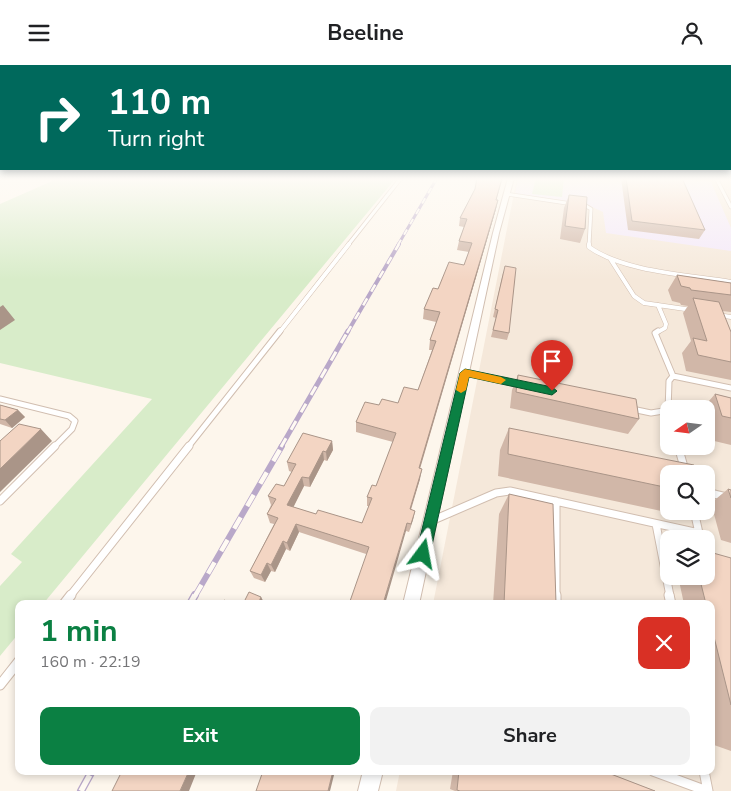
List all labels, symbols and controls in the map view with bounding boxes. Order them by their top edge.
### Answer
text: Beeline [327,18,404,48]
icon: menu [25,19,53,47]
icon: person [678,19,706,47]
text: 110 m [108,79,211,126]
icon: right [25,85,90,150]
text: Turn right [108,124,204,154]
pin [531,340,573,391]
icon: arrive [538,347,566,375]
north arrow [660,400,715,455]
map controls [660,400,715,585]
button: search [660,465,715,520]
position arrow [396,527,448,579]
button: layers [660,530,715,585]
text: 1 min [40,611,118,652]
button: close [638,617,690,669]
text: 160 m · 22:19 [40,651,141,673]
button: Exit [40,707,360,765]
button: Share [370,707,690,765]

